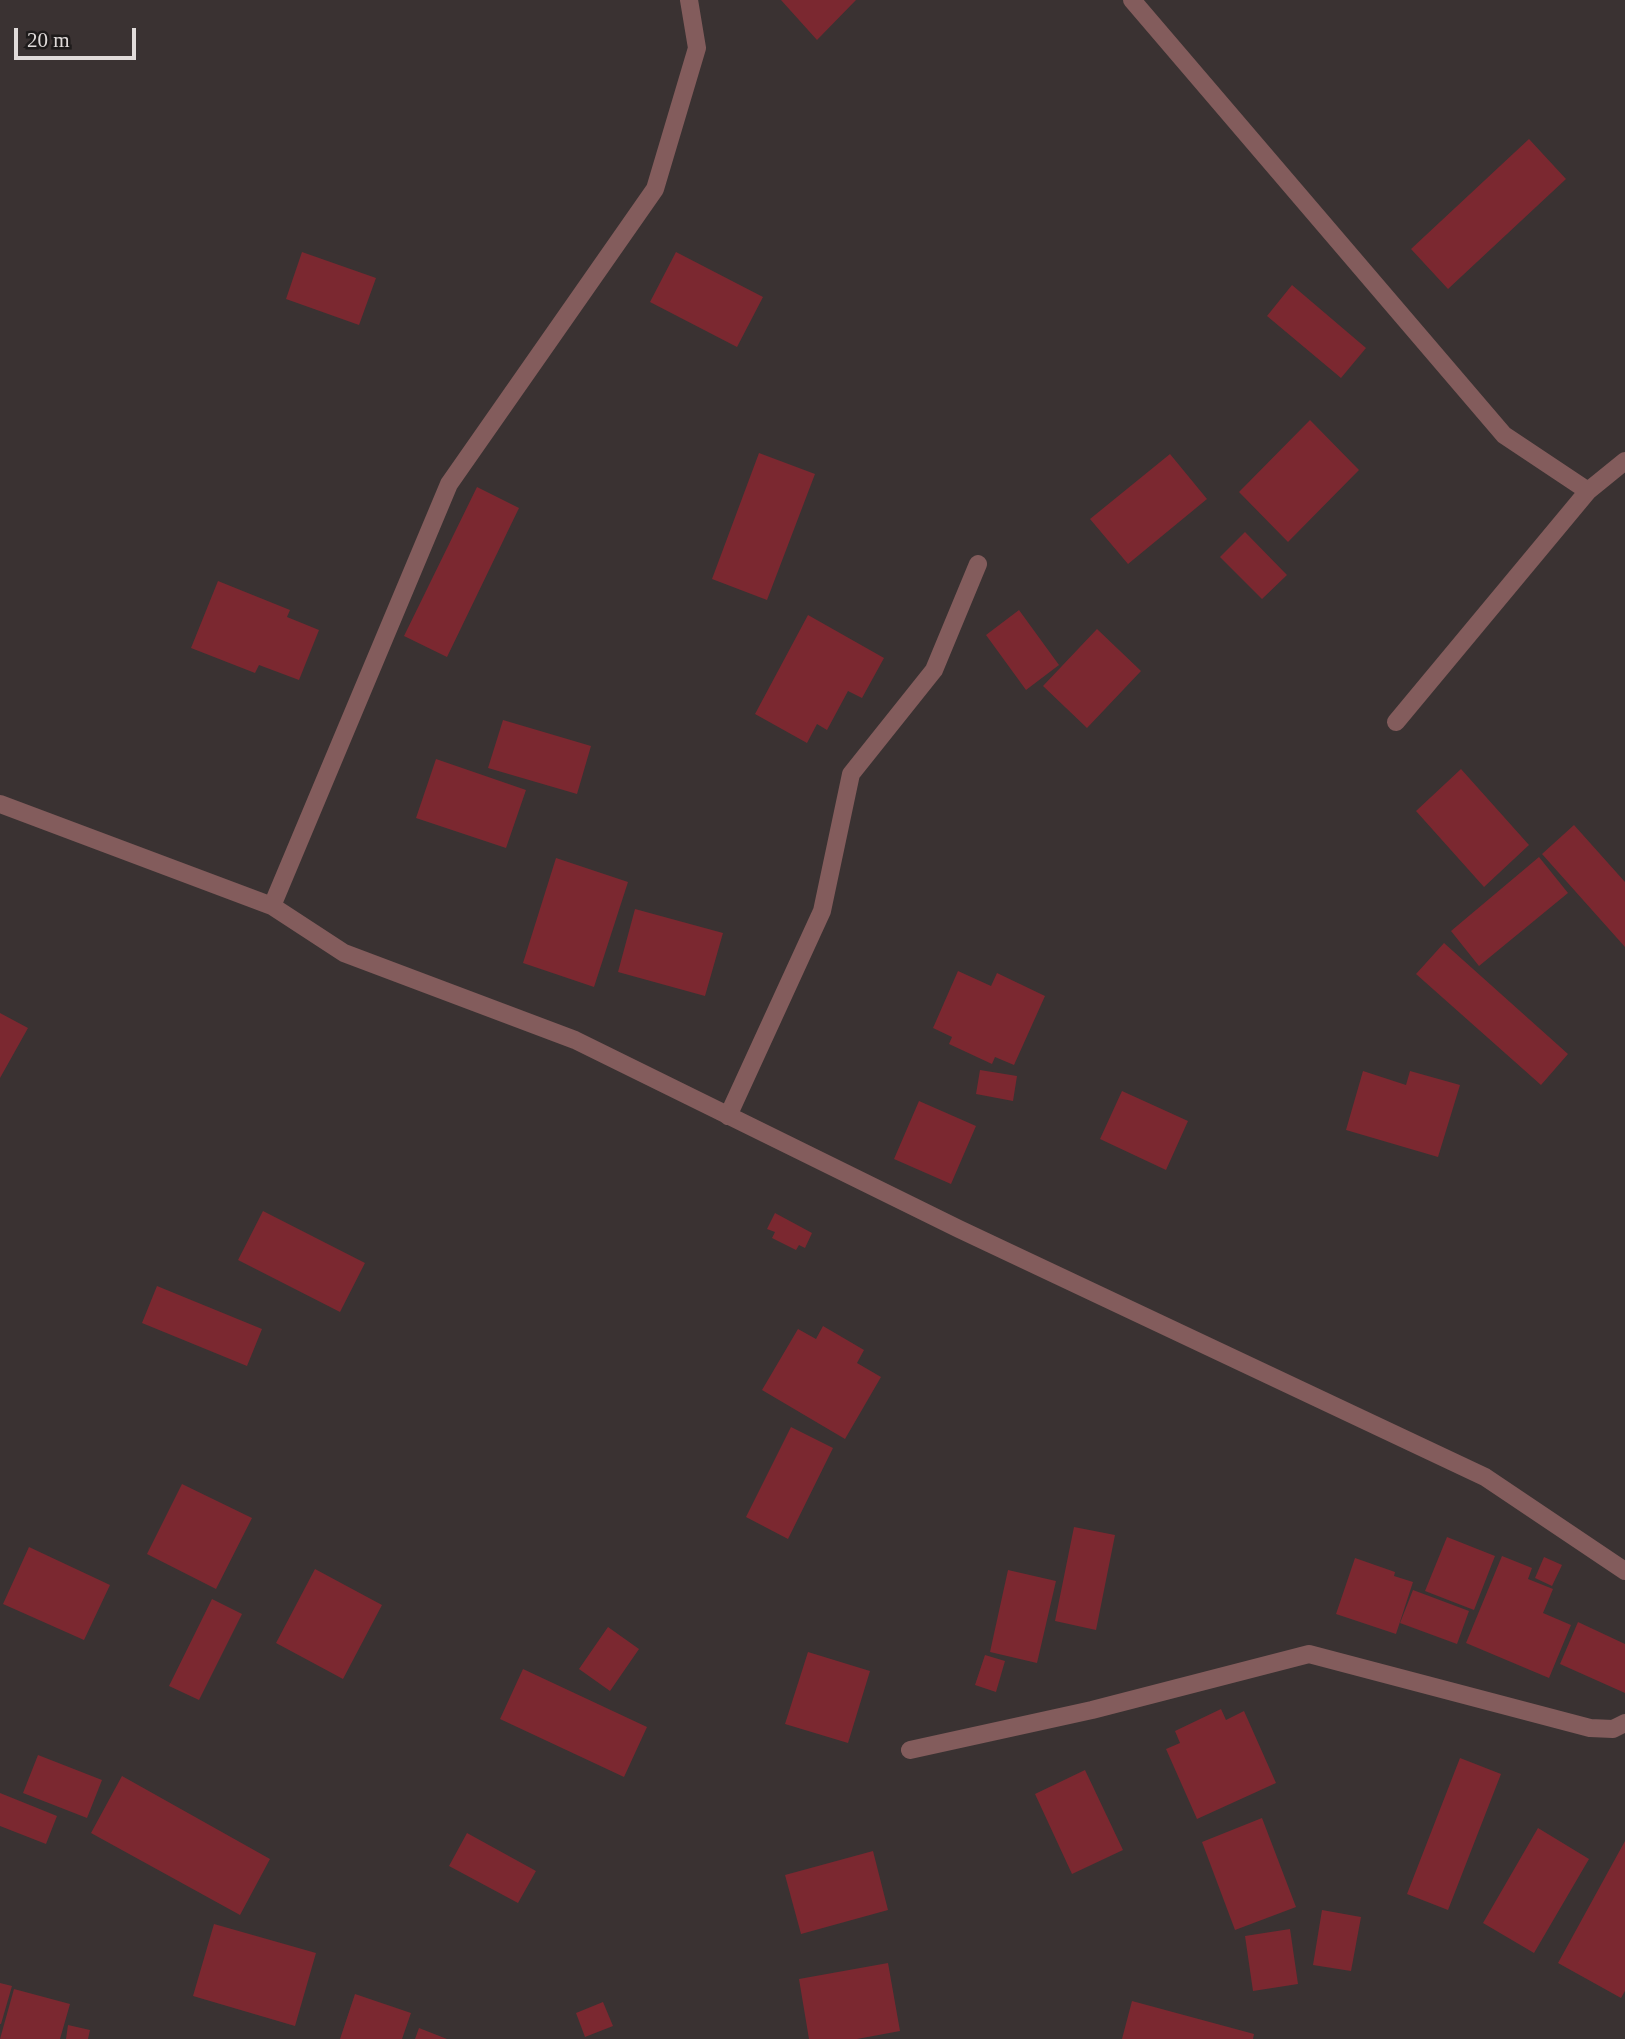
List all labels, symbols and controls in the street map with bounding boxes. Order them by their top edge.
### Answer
scale bar [18,14,140,58]
text: 20 m [27,28,70,52]

